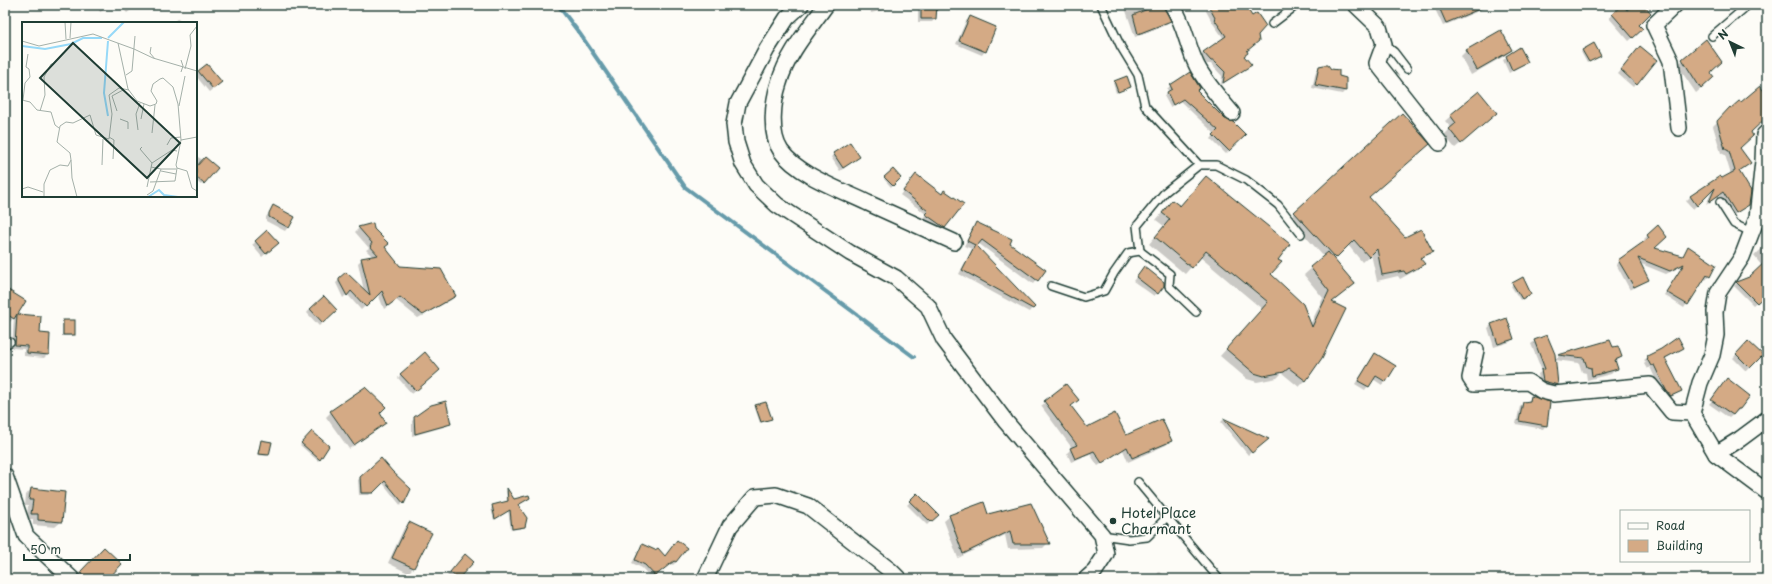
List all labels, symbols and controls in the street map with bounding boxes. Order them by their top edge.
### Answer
inset map [22,22,197,197]
north arrow [1710,22,1750,62]
text: N [1714,25,1732,44]
place label: Hotel Place Charmant [1121,502,1196,539]
legend [1620,510,1750,562]
marker: Hotel Place Charmant [1108,516,1118,526]
text: Road [1656,516,1685,534]
scale bar [24,536,130,562]
text: Building [1656,536,1703,554]
text: 50 m [30,540,61,558]

